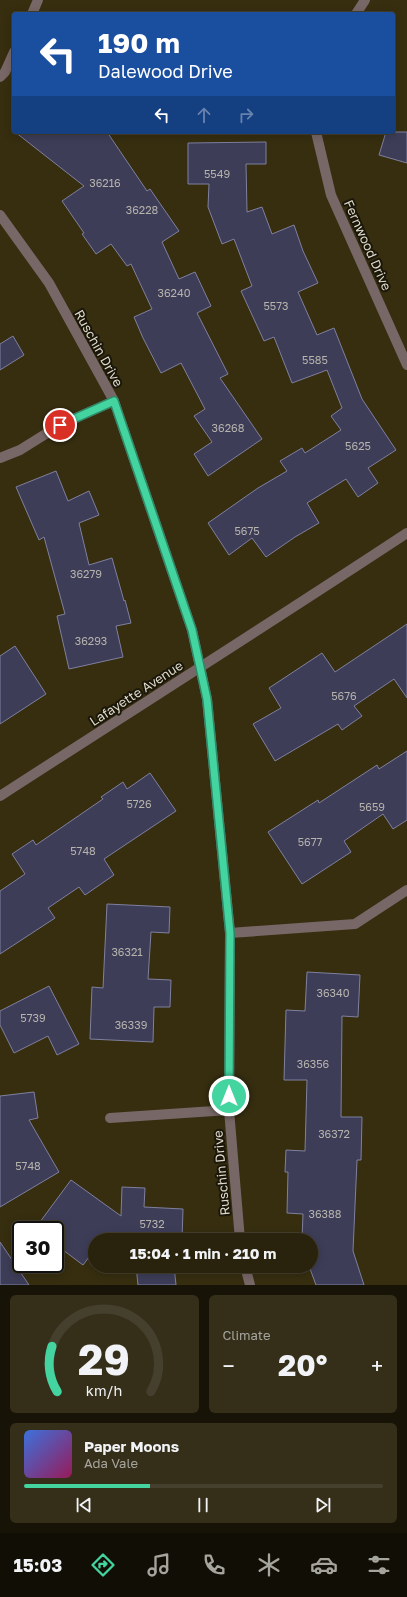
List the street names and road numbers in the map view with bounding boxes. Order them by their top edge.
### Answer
street label: Fernwood Drive [341,197,395,293]
street label: Ruschin Drive [71,307,127,389]
street label: Lafayette Avenue [86,657,186,729]
street label: Ruschin Drive [209,1130,233,1216]

